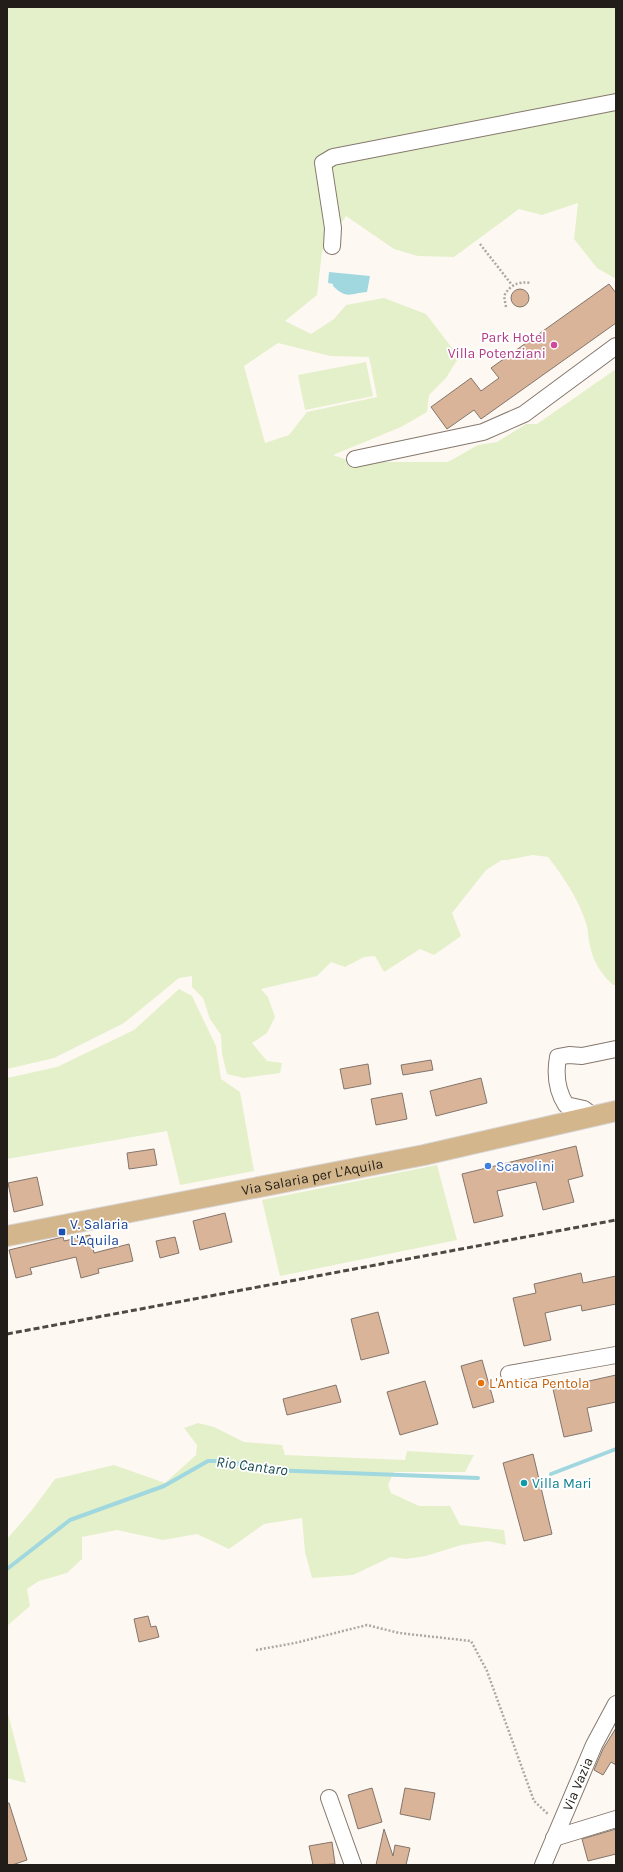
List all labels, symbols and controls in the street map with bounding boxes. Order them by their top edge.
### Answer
place label: Park Hotel Villa Potenziani [448,329,546,362]
marker: Park Hotel Villa Potenziani [549,340,559,350]
street label: Via Salaria per L'Aquila [240,1155,385,1199]
place label: Scavolini [496,1158,555,1175]
marker: Scavolini [483,1161,493,1171]
place label: V. Salaria L'Aquila [70,1216,128,1249]
marker: V. Salaria L'Aquila [57,1227,67,1237]
place label: L'Antica Pentola [489,1375,590,1392]
marker: L'Antica Pentola [476,1378,486,1388]
water label: Rio Cantaro [215,1453,289,1479]
place label: Villa Mari [532,1475,592,1492]
marker: Villa Mari [519,1478,529,1488]
street label: Via Vazia [558,1755,596,1813]

